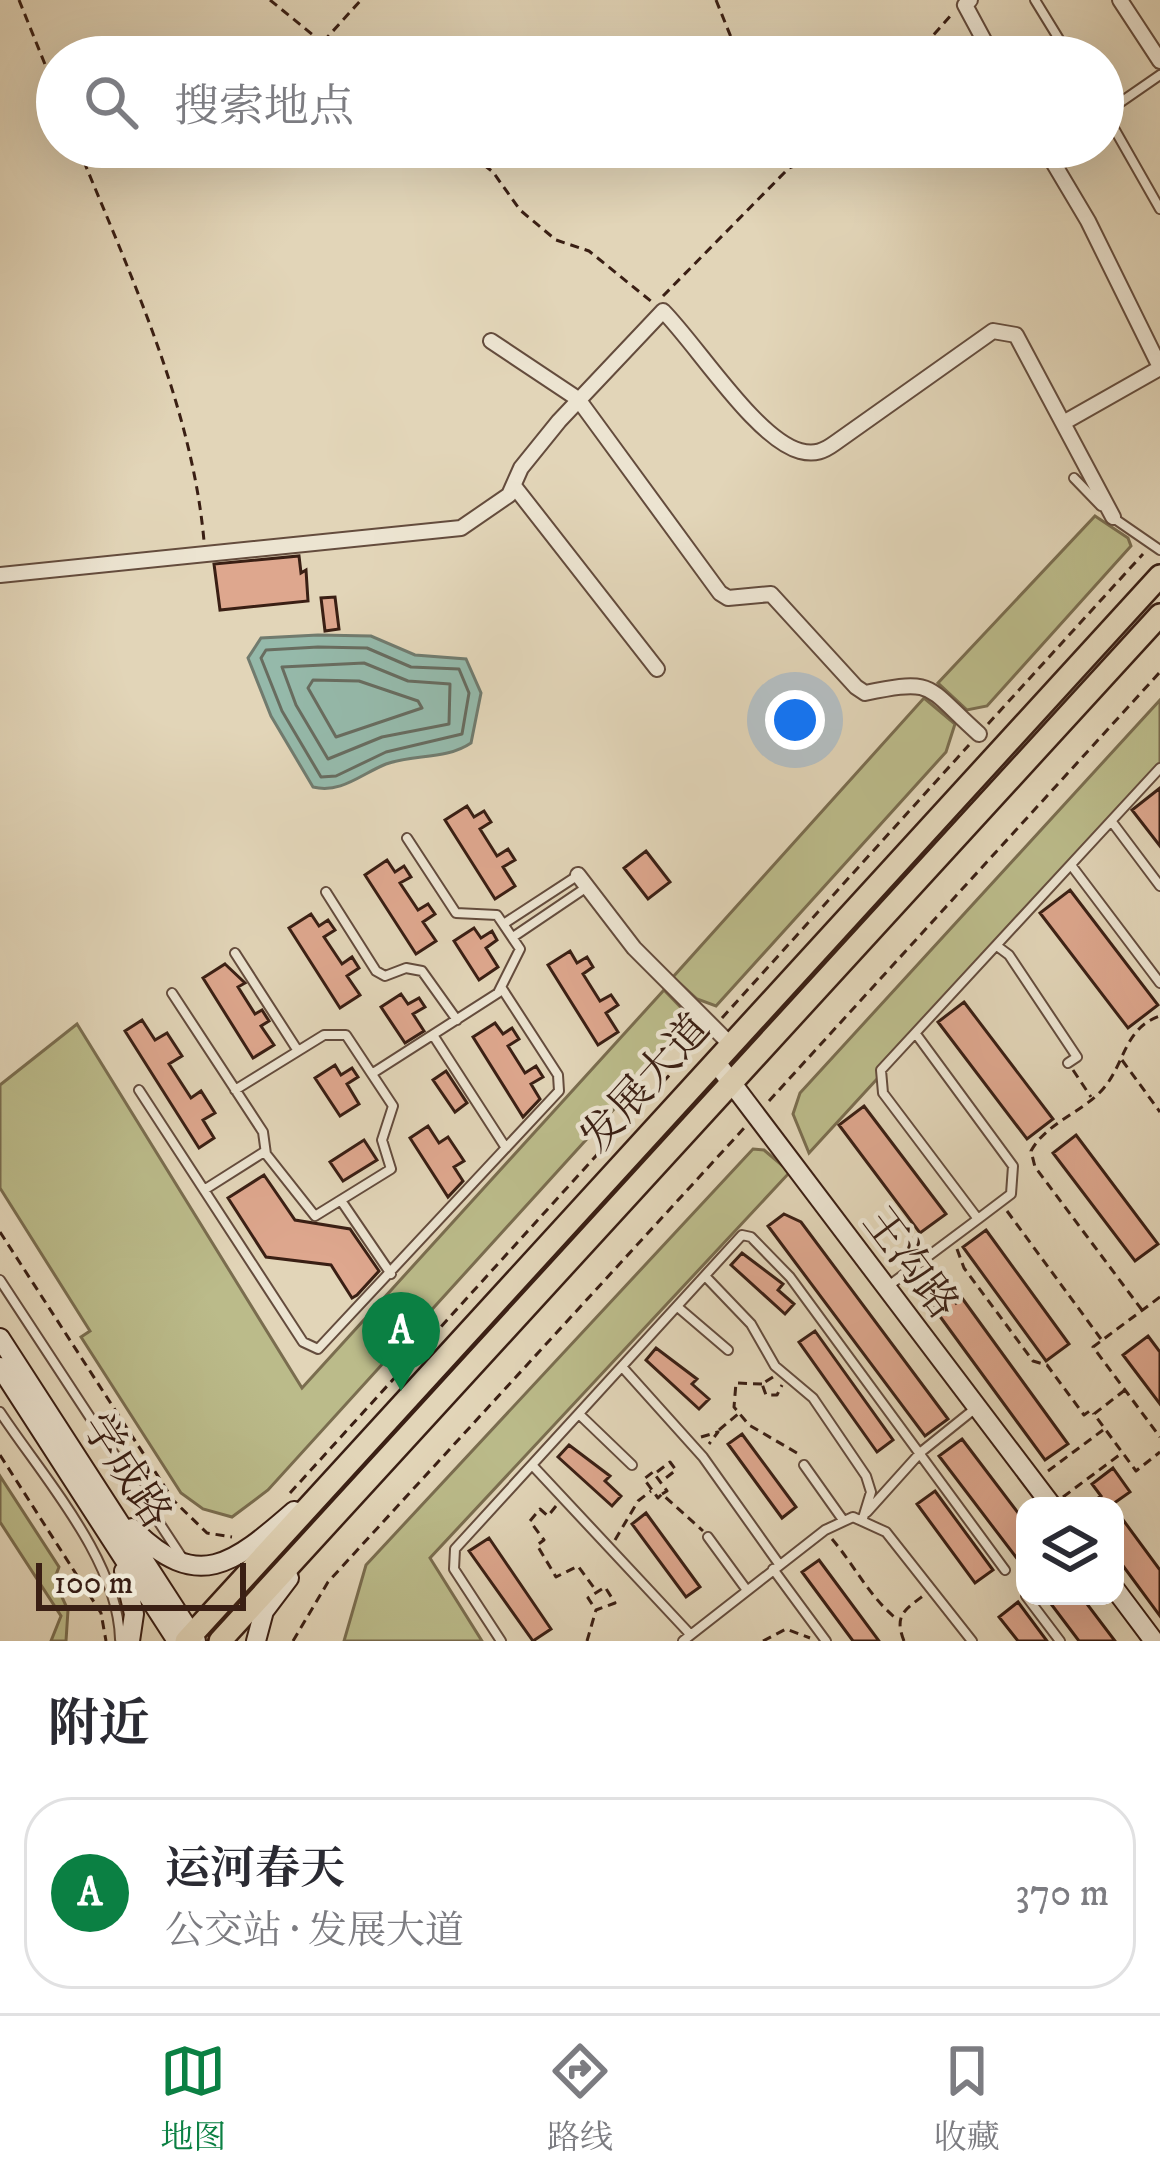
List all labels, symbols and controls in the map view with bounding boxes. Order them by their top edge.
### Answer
search box [36,36,1124,168]
icon: search [78,69,144,135]
text: 搜索地点 [174,80,354,136]
your location [765,690,825,750]
street label: 发展大道 [571,1004,722,1164]
street label: 王沟路 [851,1198,968,1330]
pin: A [362,1292,440,1391]
street label: 学成路 [69,1405,182,1539]
map controls [1016,1497,1124,1605]
button: layers [1016,1497,1124,1605]
scale bar [36,1557,246,1610]
text: 100 m [54,1563,133,1604]
text: 附近 [48,1693,150,1757]
text: 运河春天 [165,1842,345,1898]
text: A [78,1869,102,1918]
text: 370 m [1015,1869,1109,1918]
text: 公交站 · 发展大道 [165,1907,464,1956]
tab: 地图 [160,2038,226,2159]
tab: 路线 [547,2038,613,2159]
tab: 收藏 [934,2038,1000,2159]

